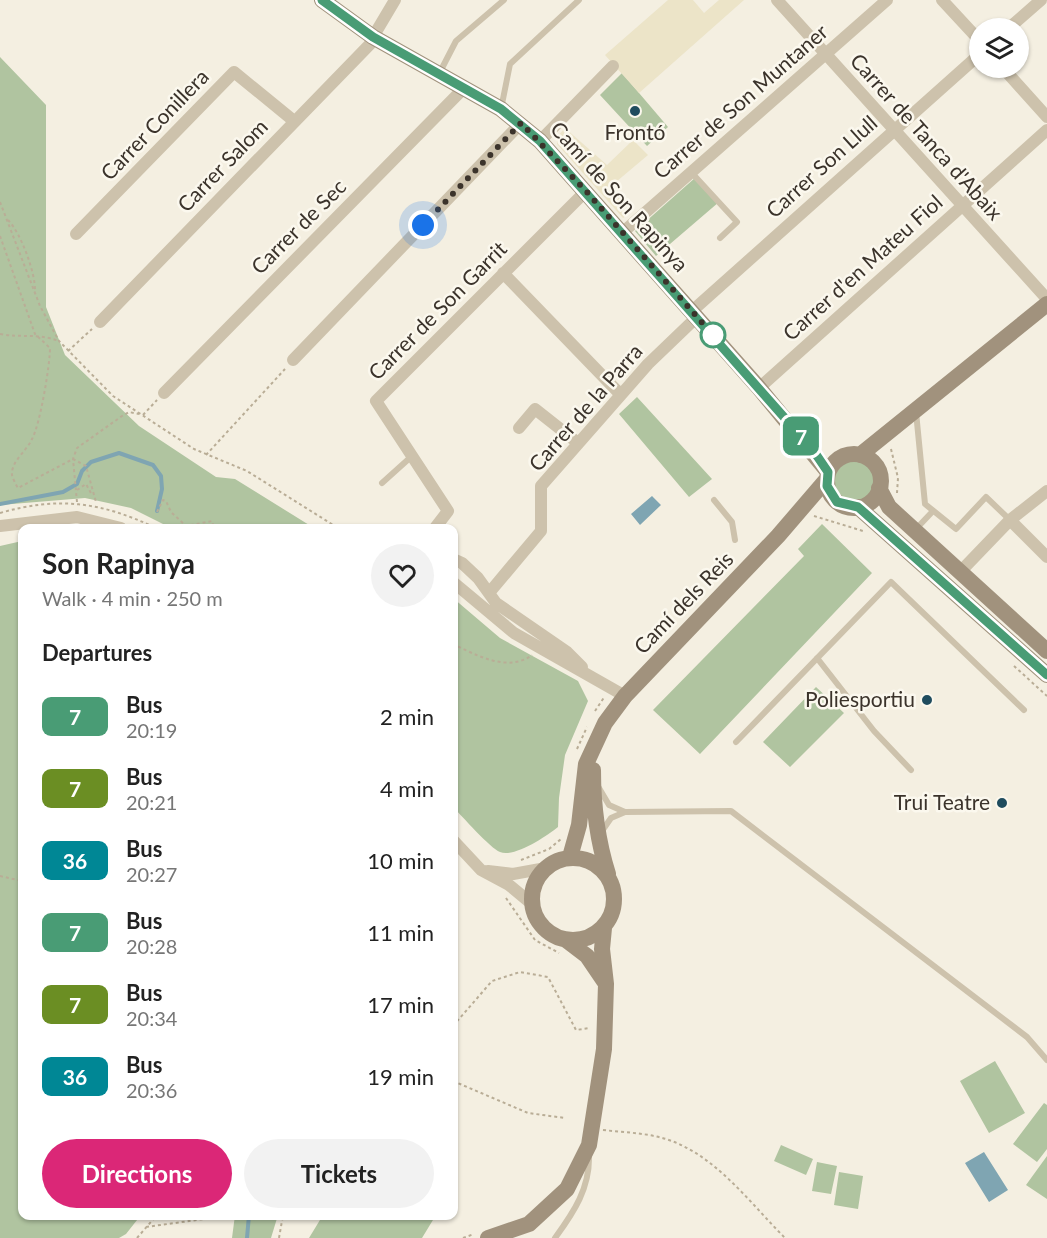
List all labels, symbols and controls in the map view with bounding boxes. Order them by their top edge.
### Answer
street label: Carrer de Son Muntaner [648,18,832,183]
map controls [969,18,1029,78]
button: layers [969,18,1029,78]
street label: Carrer de Tanca d'Abaix [846,48,1009,225]
street label: Carrer Conillera [95,63,213,185]
marker: Frontó [628,104,642,118]
street label: Carrer Son Llull [760,110,882,222]
street label: Carrer Salom [172,114,272,216]
street label: Camí de Son Rapinya [546,116,694,276]
place label: Frontó [604,119,666,144]
street label: Carrer de Sec [245,173,351,279]
street label: Carrer d'en Mateu Fiol [777,189,947,345]
your location [408,210,438,240]
street label: Carrer de Son Garrit [363,235,512,384]
unlabelled marker [700,322,726,348]
street label: Carrer de la Parra [523,338,647,476]
line badge: 7 [782,416,820,456]
text: 7 [795,424,807,449]
button: heart [371,544,434,607]
text: Son Rapinya [42,546,195,580]
street label: Camí dels Reis [628,546,738,658]
text: Walk · 4 min · 250 m [42,586,223,610]
text: Departures [42,639,152,666]
place label: Poliesportiu [805,686,915,711]
text: Bus [126,691,162,718]
marker: Poliesportiu [920,693,934,707]
text: 2 min [380,703,434,730]
text: 7 [69,704,81,729]
text: 20:19 [126,718,177,742]
text: Bus [126,763,162,790]
text: 4 min [380,775,434,802]
text: 7 [69,776,81,801]
place label: Trui Teatre [894,789,990,814]
text: 20:21 [126,790,177,814]
marker: Trui Teatre [995,796,1009,810]
text: Bus [126,835,162,862]
text: 10 min [367,847,434,874]
text: 36 [63,848,87,873]
text: 20:27 [126,862,177,886]
text: Bus [126,907,162,934]
text: 11 min [367,919,434,946]
text: 7 [69,920,81,945]
text: 20:28 [126,934,177,958]
text: Bus [126,979,162,1006]
text: 17 min [367,991,434,1018]
text: 7 [69,992,81,1017]
text: 20:34 [126,1006,177,1030]
text: Bus [126,1051,162,1078]
text: 19 min [367,1063,434,1090]
text: 36 [63,1064,87,1089]
text: 20:36 [126,1078,177,1102]
button: Directions [42,1139,232,1208]
button: Tickets [244,1139,434,1208]

